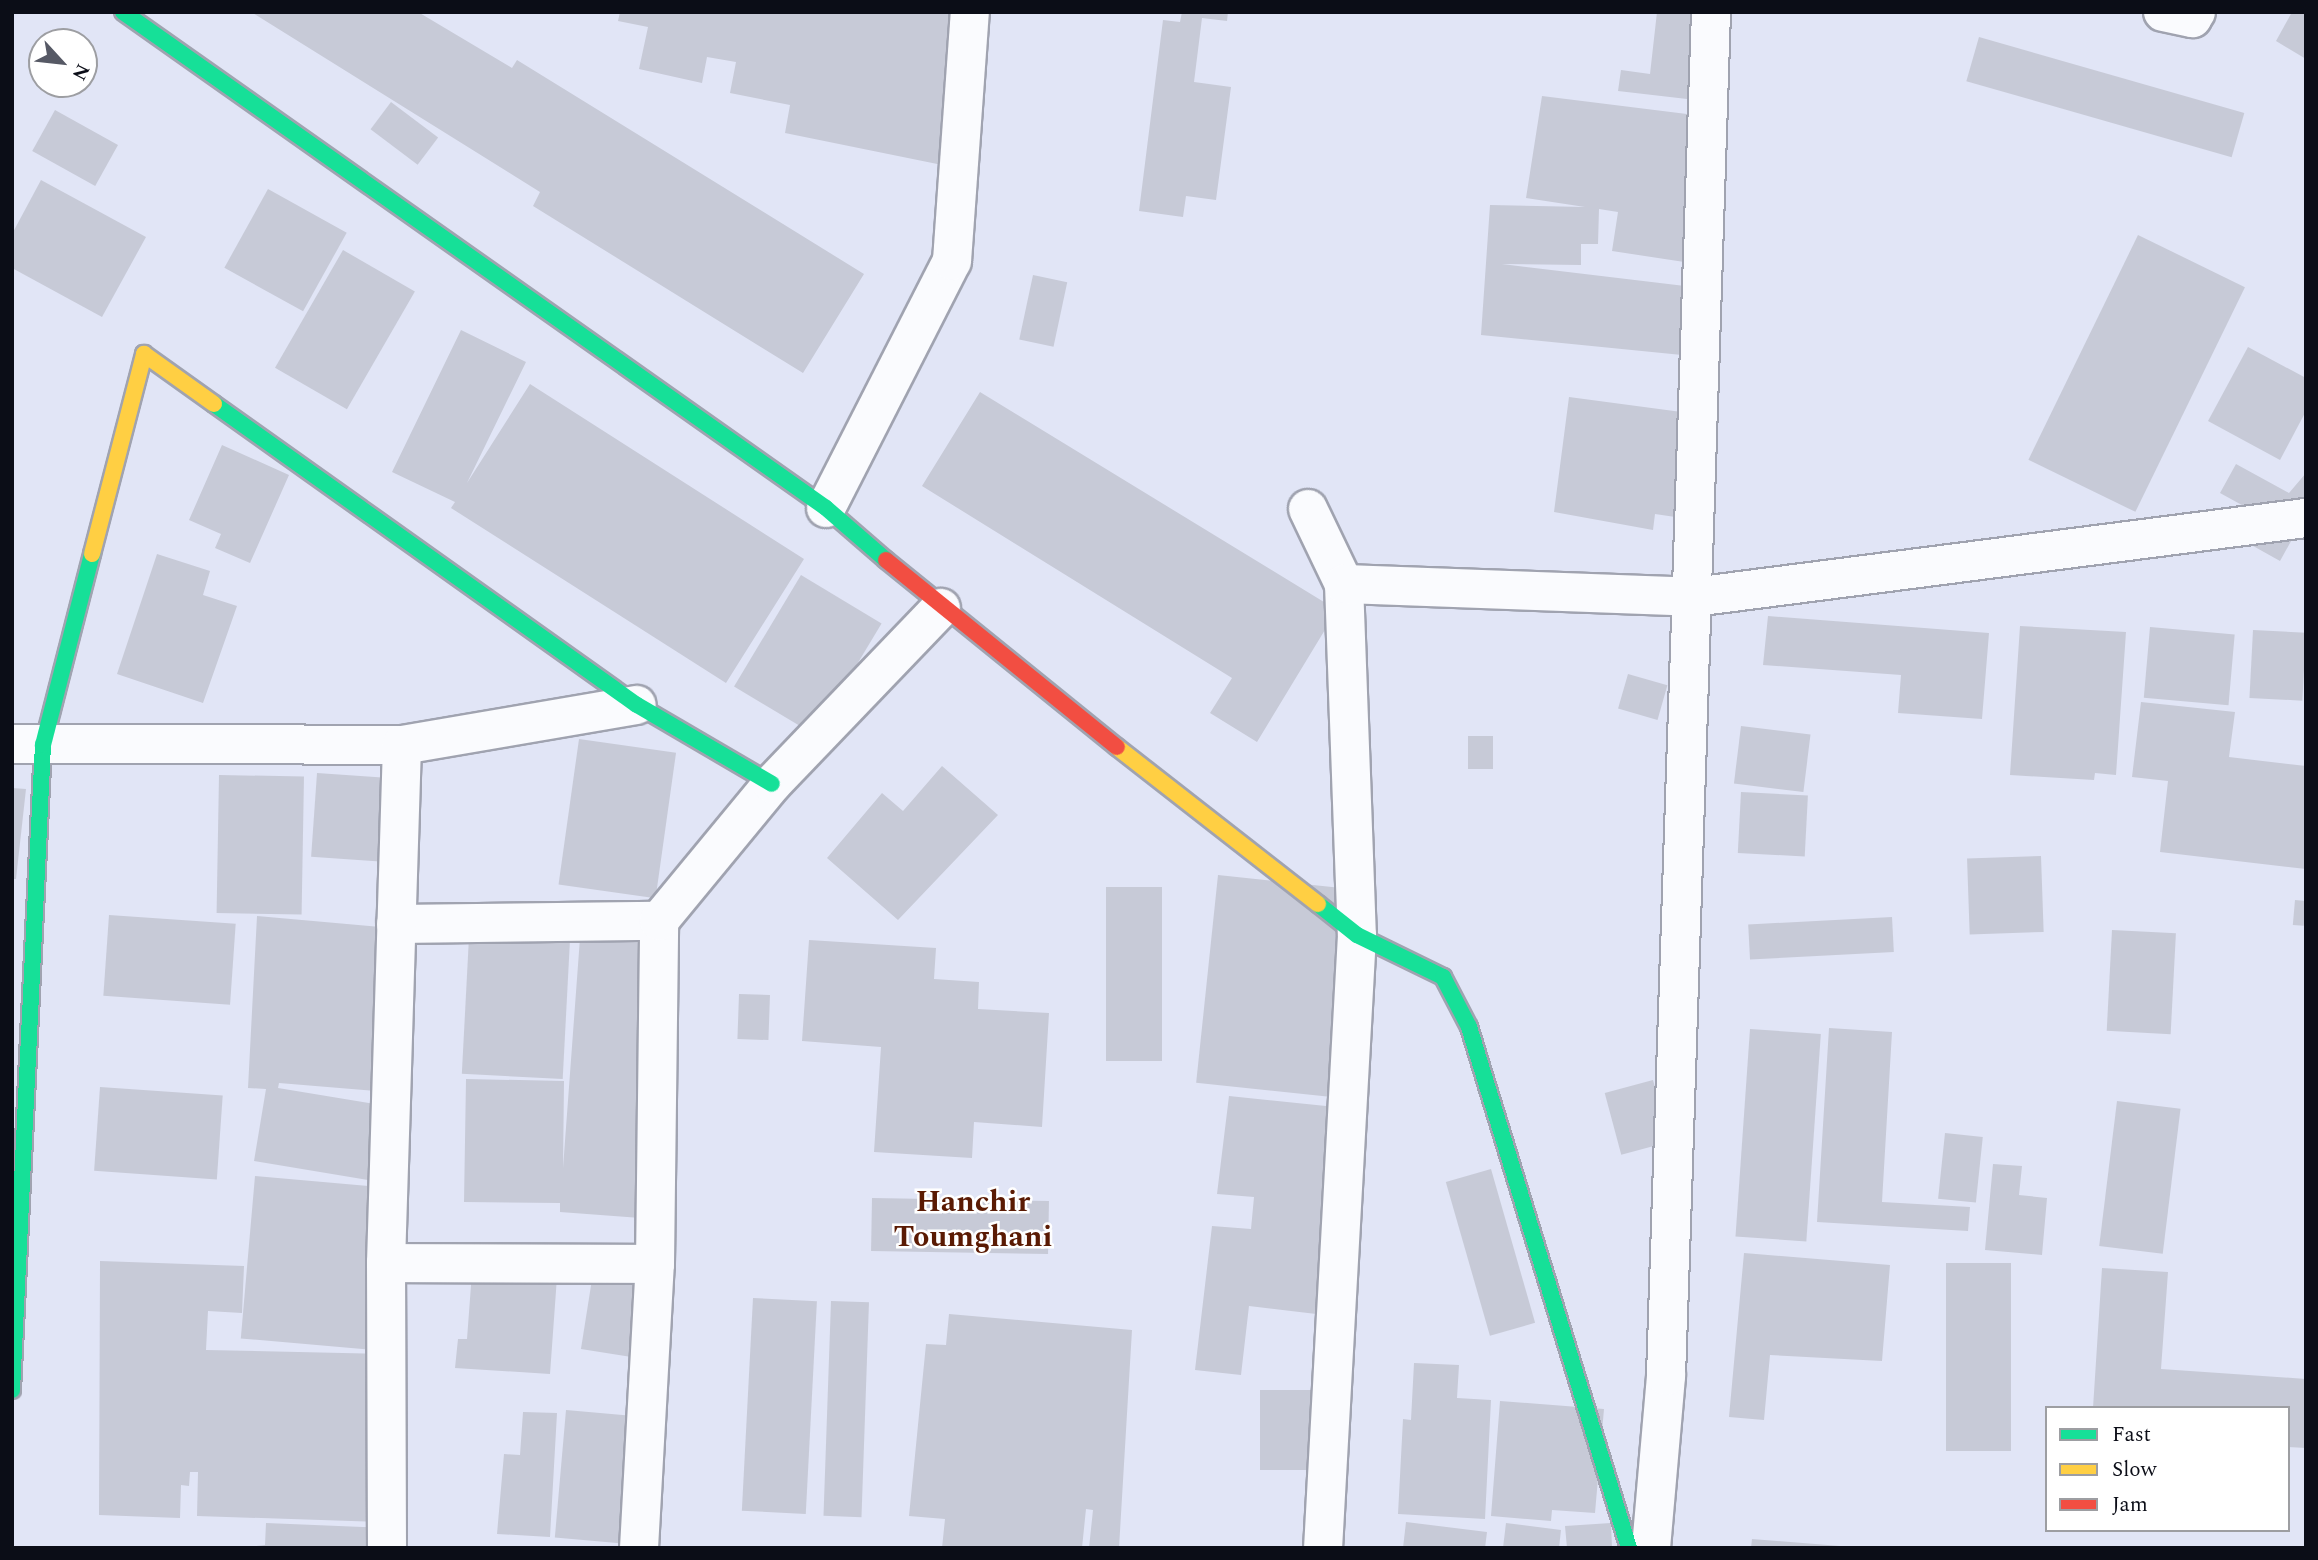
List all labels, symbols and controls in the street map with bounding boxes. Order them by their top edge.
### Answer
north arrow [28,28,98,98]
text: N [64,58,97,85]
district label: Hanchir Toumghani [894,1184,1052,1254]
legend [2045,1406,2290,1532]
text: Fast [2112,1419,2151,1451]
text: Slow [2112,1454,2156,1486]
text: Jam [2112,1489,2148,1521]

